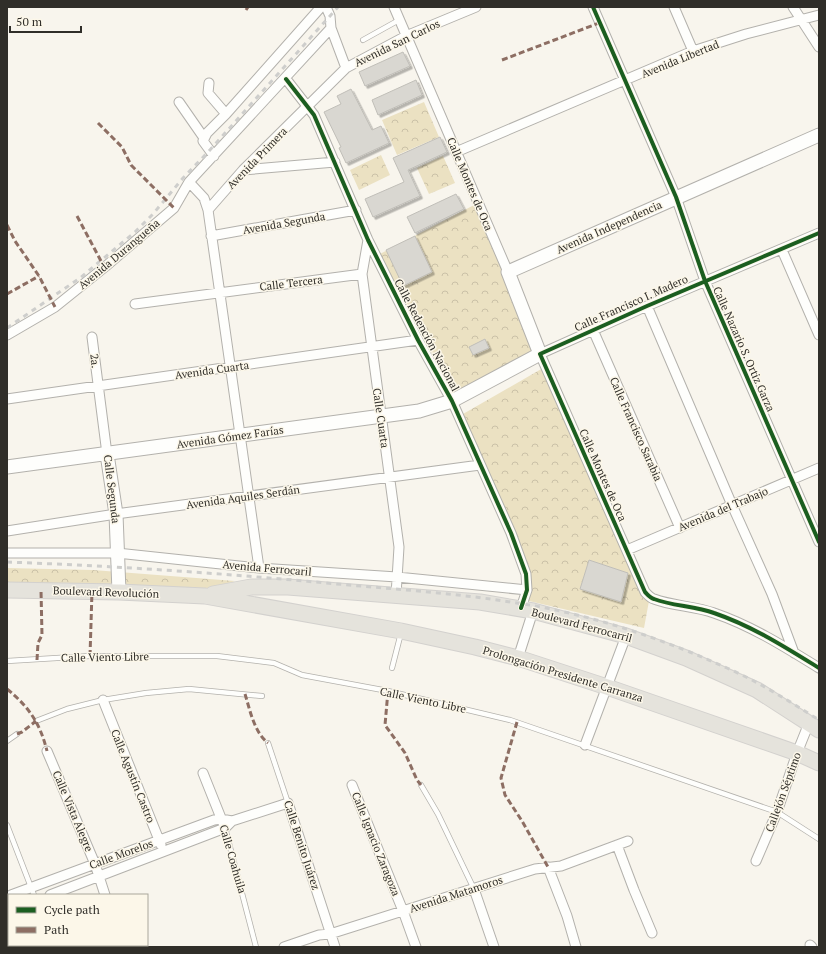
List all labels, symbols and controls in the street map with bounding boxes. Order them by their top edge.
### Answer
scale bar [10,8,81,34]
text: 50 m [16,14,43,29]
street label: Avenida San Carlos [352,16,442,70]
street label: Avenida Libertad [639,37,721,81]
street label: Avenida Primera [224,124,290,192]
street label: Calle Montes de Oca [444,135,496,233]
street label: Avenida Independencia [554,197,664,257]
street label: Avenida Segunda [242,209,327,237]
street label: Avenida Durangueña [75,216,163,292]
street label: Calle Tercera [259,272,324,294]
street label: Calle Francisco I. Madero [572,272,690,334]
street label: Calle Redención Nacional [391,276,463,394]
street label: Calle Nazario S. Ortiz Garza [710,284,778,414]
street label: 2a. [87,353,103,369]
street label: Avenida Cuarta [174,358,250,382]
street label: Calle Francisco Sarabia [607,375,666,484]
street label: Calle Cuarta [370,387,392,449]
street label: Avenida Gómez Farías [176,423,285,451]
street label: Calle Montes de Oca [576,427,630,524]
street label: Calle Segunda [101,454,123,525]
street label: Avenida Aquiles Serdán [185,482,301,512]
street label: Avenida del Trabajo [676,484,770,534]
street label: Avenida Ferrocaril [222,557,312,579]
street label: Boulevard Revolución [53,583,160,601]
street label: Boulevard Ferrocarril [530,605,634,645]
street label: Prolongación Presidente Carranza [481,643,645,705]
street label: Calle Viento Libre [61,649,150,665]
street label: Calle Viento Libre [379,684,468,716]
street label: Calle Agustín Castro [108,727,158,825]
street label: Callejón Séptimo [762,750,804,834]
street label: Calle Vista Alegre [50,768,97,854]
street label: Calle Ignacio Zaragoza [349,790,403,899]
street label: Calle Benito Juárez [281,799,323,891]
street label: Calle Coahuila [217,823,250,895]
street label: Calle Morelos [87,836,155,872]
street label: Avenida Matamoros [408,872,505,916]
legend [8,894,148,946]
text: Cycle path [44,902,100,917]
text: Path [44,922,69,937]

